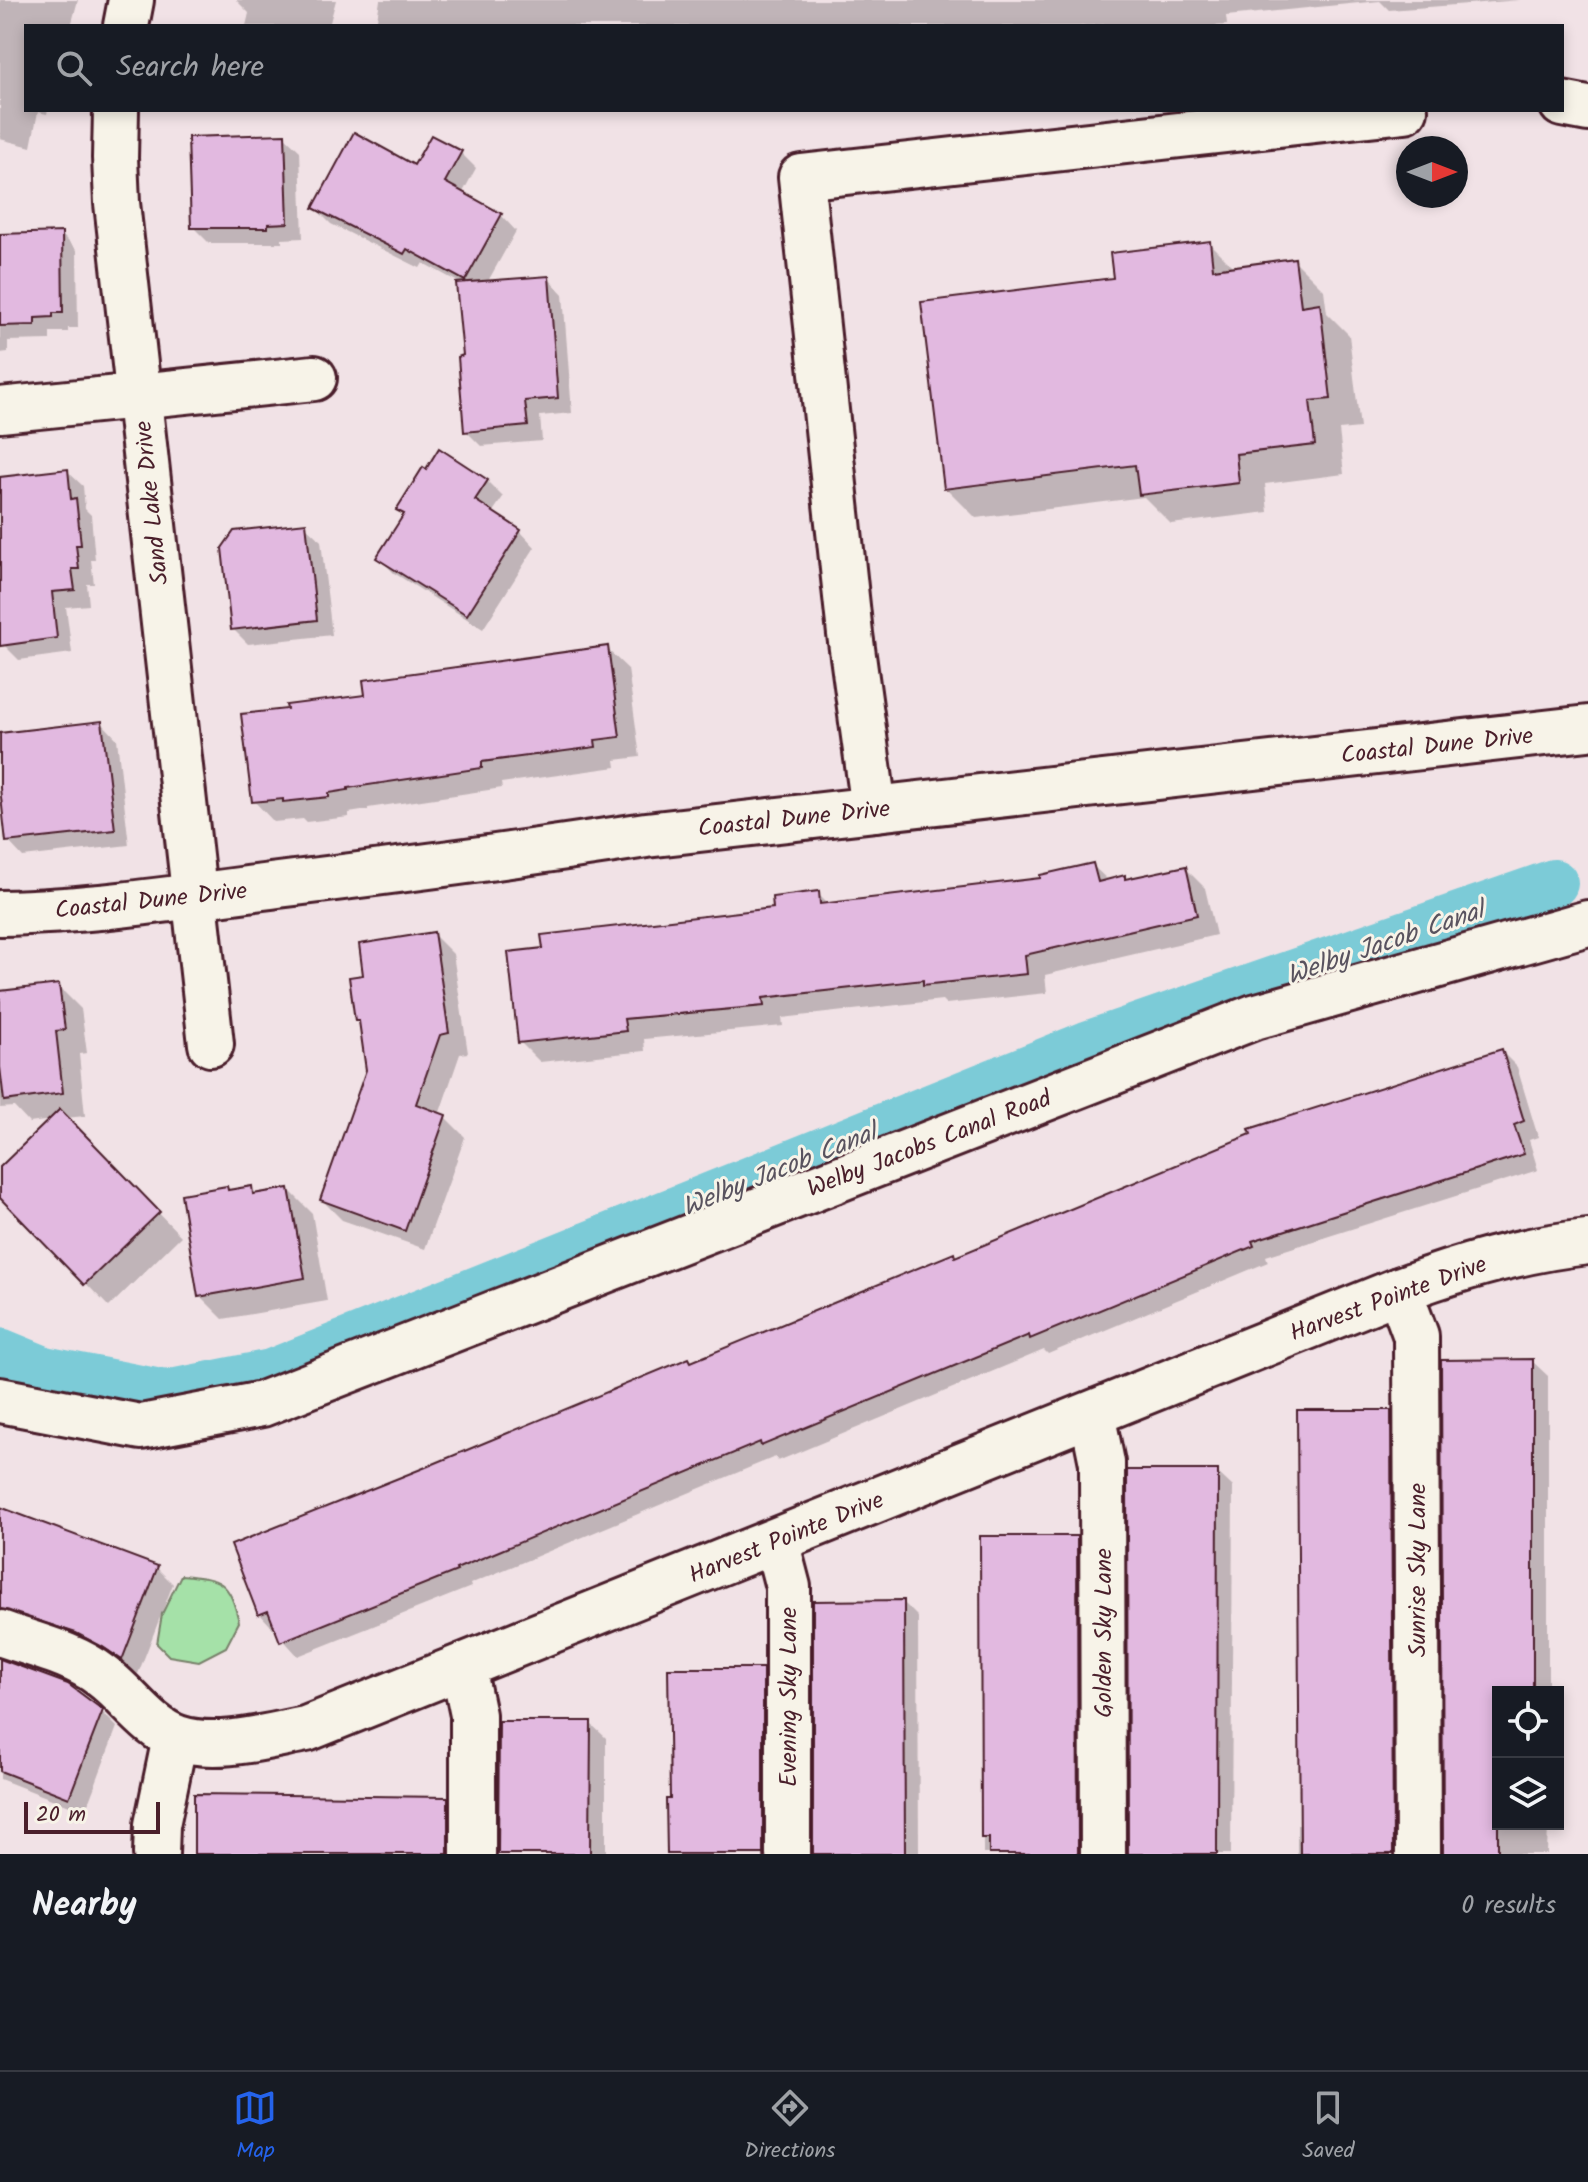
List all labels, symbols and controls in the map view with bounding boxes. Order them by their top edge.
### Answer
search box [24,24,1564,112]
text: Search here [116,44,264,92]
icon: search [52,46,96,90]
north arrow [1396,136,1468,208]
street label: Sand Lake Drive [124,419,180,587]
street label: Coastal Dune Drive [1339,717,1535,776]
street label: Coastal Dune Drive [696,790,892,849]
street label: Coastal Dune Drive [53,872,249,931]
water label: Welby Jacob Canal [1281,889,1495,997]
street label: Welby Jacobs Canal Road [802,1079,1058,1209]
water label: Welby Jacob Canal [676,1111,888,1229]
street label: Harvest Pointe Drive [1284,1246,1493,1353]
street label: Harvest Pointe Drive [683,1481,890,1595]
street label: Sunrise Sky Lane [1399,1483,1438,1657]
street label: Golden Sky Lane [1085,1548,1124,1718]
street label: Evening Sky Lane [770,1607,809,1787]
map controls [1492,1686,1564,1830]
button: locate [1492,1686,1564,1758]
button: layers [1492,1758,1564,1830]
scale bar [24,1798,160,1834]
text: 20 m [36,1798,86,1833]
text: Nearby [32,1879,137,1933]
text: 0 results [1461,1885,1556,1927]
tab: Map [233,2086,277,2169]
tab: Directions [744,2086,836,2169]
tab: Saved [1302,2086,1355,2169]

